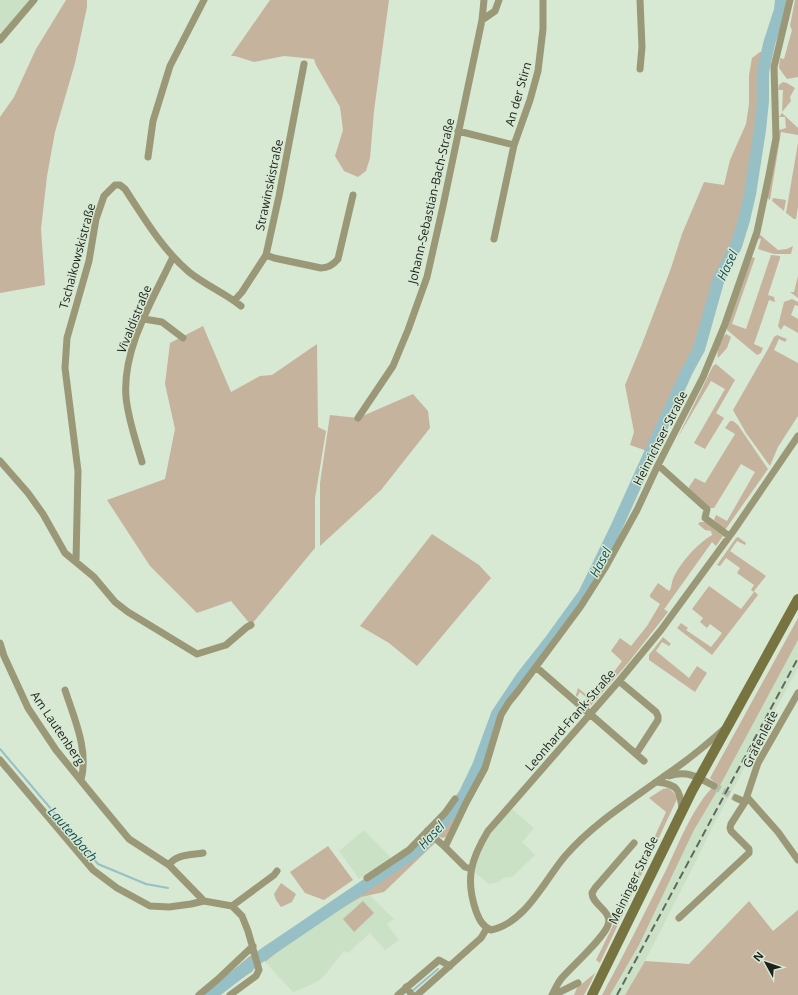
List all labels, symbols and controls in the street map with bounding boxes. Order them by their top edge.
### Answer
street label: An der Stirn [501,60,535,128]
street label: Johann-Sebastian-Bach-Straße [403,116,458,286]
street label: Strawinskistraße [251,138,287,232]
street label: Tschaikowskistraße [55,201,99,311]
water label: Hasel [712,246,742,283]
street label: Vivaldistraße [113,282,155,356]
street label: Heinrichser Straße [629,388,691,488]
water label: Hasel [585,543,616,580]
street label: Leonhard-Frank-Straße [521,665,619,775]
street label: Am Lautenberg [27,688,89,769]
street label: Gräfenleite [738,707,782,771]
water label: Lautenbach [44,803,102,865]
water label: Hasel [414,817,449,853]
street label: Meininger Straße [604,833,662,927]
north arrow [746,943,786,983]
text: N [749,948,767,965]

